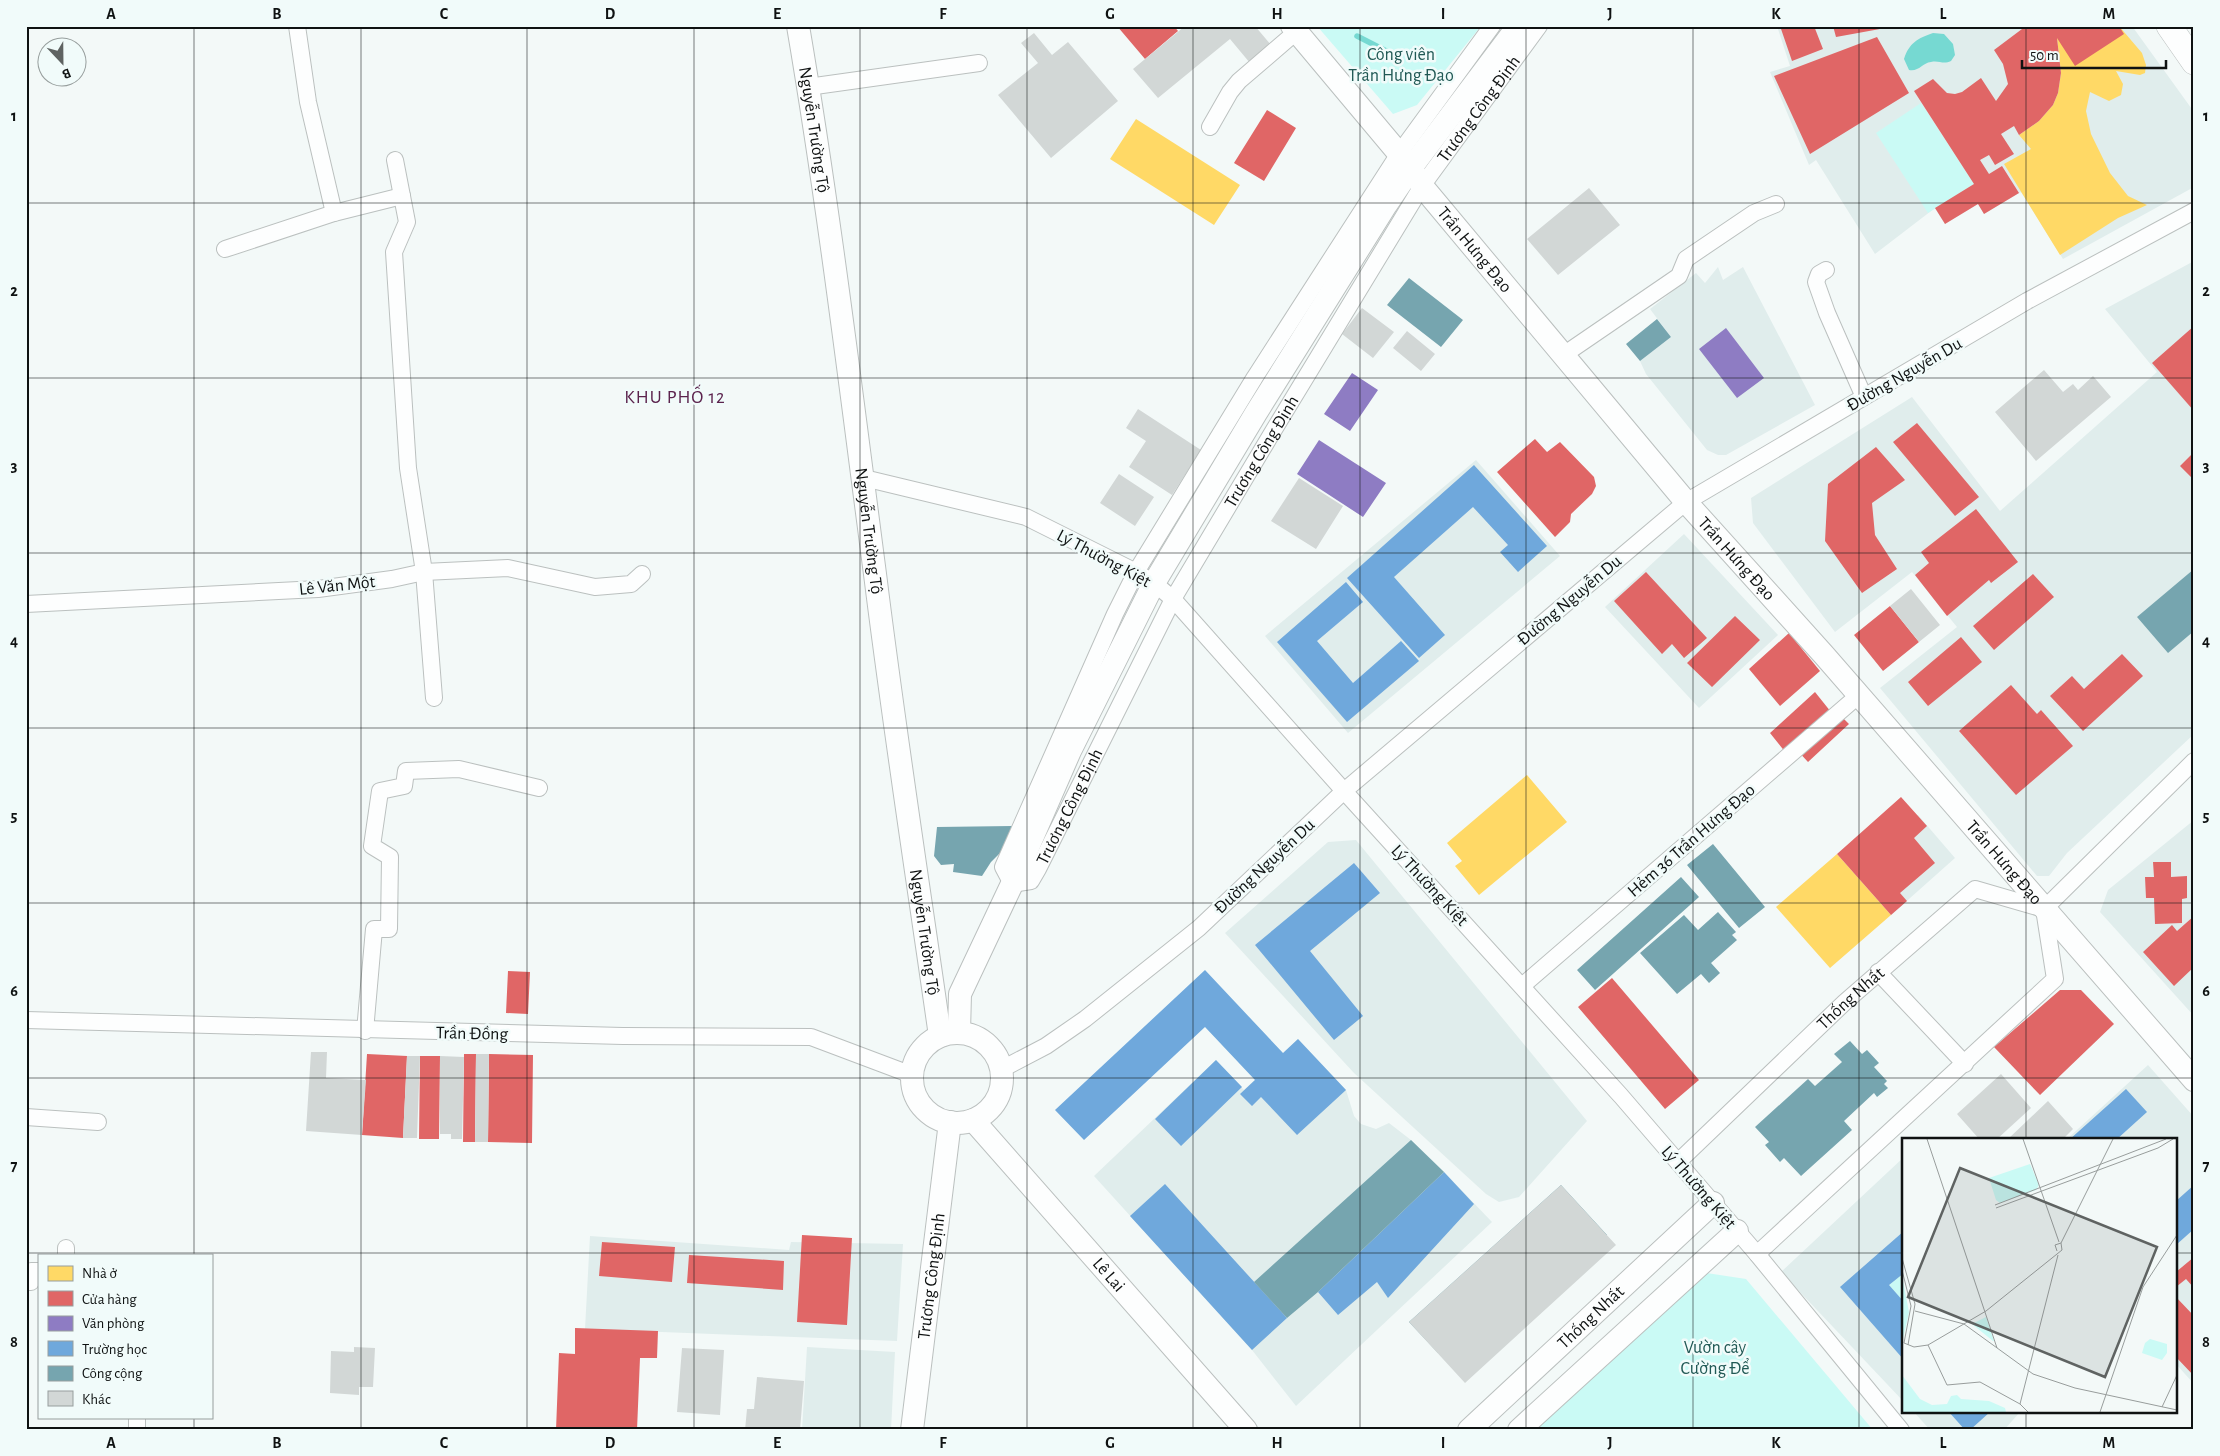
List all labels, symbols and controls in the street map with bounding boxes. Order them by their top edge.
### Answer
text: A [106,6,116,22]
text: B [272,6,282,22]
text: C [440,6,449,22]
text: D [605,6,616,22]
text: E [773,6,781,22]
text: F [939,6,947,22]
text: G [1105,6,1115,22]
text: H [1271,6,1283,22]
text: I [1441,6,1445,22]
text: J [1607,6,1613,22]
text: K [1771,6,1781,22]
text: L [1940,6,1947,22]
text: M [2103,6,2115,22]
north arrow [38,38,88,88]
scale bar [2022,38,2166,70]
park label: Công viên Trần Hưng Đạo [1348,46,1454,85]
text: 50 m [2030,48,2059,63]
street label: Trương Công Định [1435,53,1524,166]
text: B [60,65,73,81]
street label: Nguyễn Trường Tộ [795,66,832,194]
text: 1 [11,108,17,124]
text: 1 [2203,108,2209,124]
street label: Trần Hưng Đạo [1433,204,1515,296]
text: 2 [10,283,18,299]
text: 2 [2202,283,2210,299]
street label: Đường Nguyễn Du [1843,333,1965,415]
district label: KHU PHỐ 12 [624,384,726,407]
street label: Trương Công Định [1222,393,1303,511]
text: 3 [11,458,18,474]
text: 3 [2203,458,2210,474]
street label: Nguyễn Trường Tộ [851,467,885,595]
street label: Trần Hưng Đạo [1694,514,1778,604]
street label: Lý Thường Kiệt [1054,527,1154,591]
street label: Đường Nguyễn Du [1513,551,1625,649]
street label: Lê Văn Một [298,573,376,599]
text: 4 [10,633,18,649]
text: 4 [2202,633,2210,649]
street label: Trương Công Định [1034,746,1107,868]
street label: Hẻm 36 Trần Hưng Đạo [1624,780,1759,901]
text: 5 [11,808,18,824]
text: 5 [2203,808,2210,824]
street label: Đường Nguyễn Du [1210,814,1318,918]
street label: Trần Hưng Đạo [1962,817,2045,909]
street label: Lý Thường Kiệt [1387,842,1471,930]
street label: Nguyễn Trường Tộ [906,868,942,997]
street label: Thống Nhất [1814,964,1888,1033]
text: 6 [10,983,18,999]
text: 6 [2202,983,2210,999]
street label: Trần Đồng [436,1023,509,1044]
inset map [1902,1138,2178,1414]
street label: Lý Thường Kiệt [1657,1143,1739,1233]
text: 7 [11,1158,18,1174]
text: 7 [2203,1158,2210,1174]
street label: Trương Công Định [915,1212,949,1341]
legend [38,1254,212,1418]
street label: Lê Lai [1089,1255,1128,1296]
text: Nhà ở [82,1266,117,1281]
street label: Thống Nhất [1555,1282,1628,1353]
text: Cửa hàng [82,1292,137,1307]
text: Văn phòng [82,1316,145,1331]
text: 8 [10,1334,18,1350]
text: 8 [2202,1334,2210,1350]
park label: Vườn cây Cường Để [1681,1339,1749,1378]
text: Trường học [82,1342,147,1357]
text: Công cộng [82,1366,143,1381]
text: Khác [82,1392,111,1407]
text: A [106,1435,116,1451]
text: B [272,1435,282,1451]
text: C [440,1435,449,1451]
text: D [605,1435,616,1451]
text: E [773,1435,781,1451]
text: F [939,1435,947,1451]
text: G [1105,1435,1115,1451]
text: H [1271,1435,1283,1451]
text: I [1441,1435,1445,1451]
text: J [1607,1435,1613,1451]
text: K [1771,1435,1781,1451]
text: L [1940,1435,1947,1451]
text: M [2103,1435,2115,1451]

